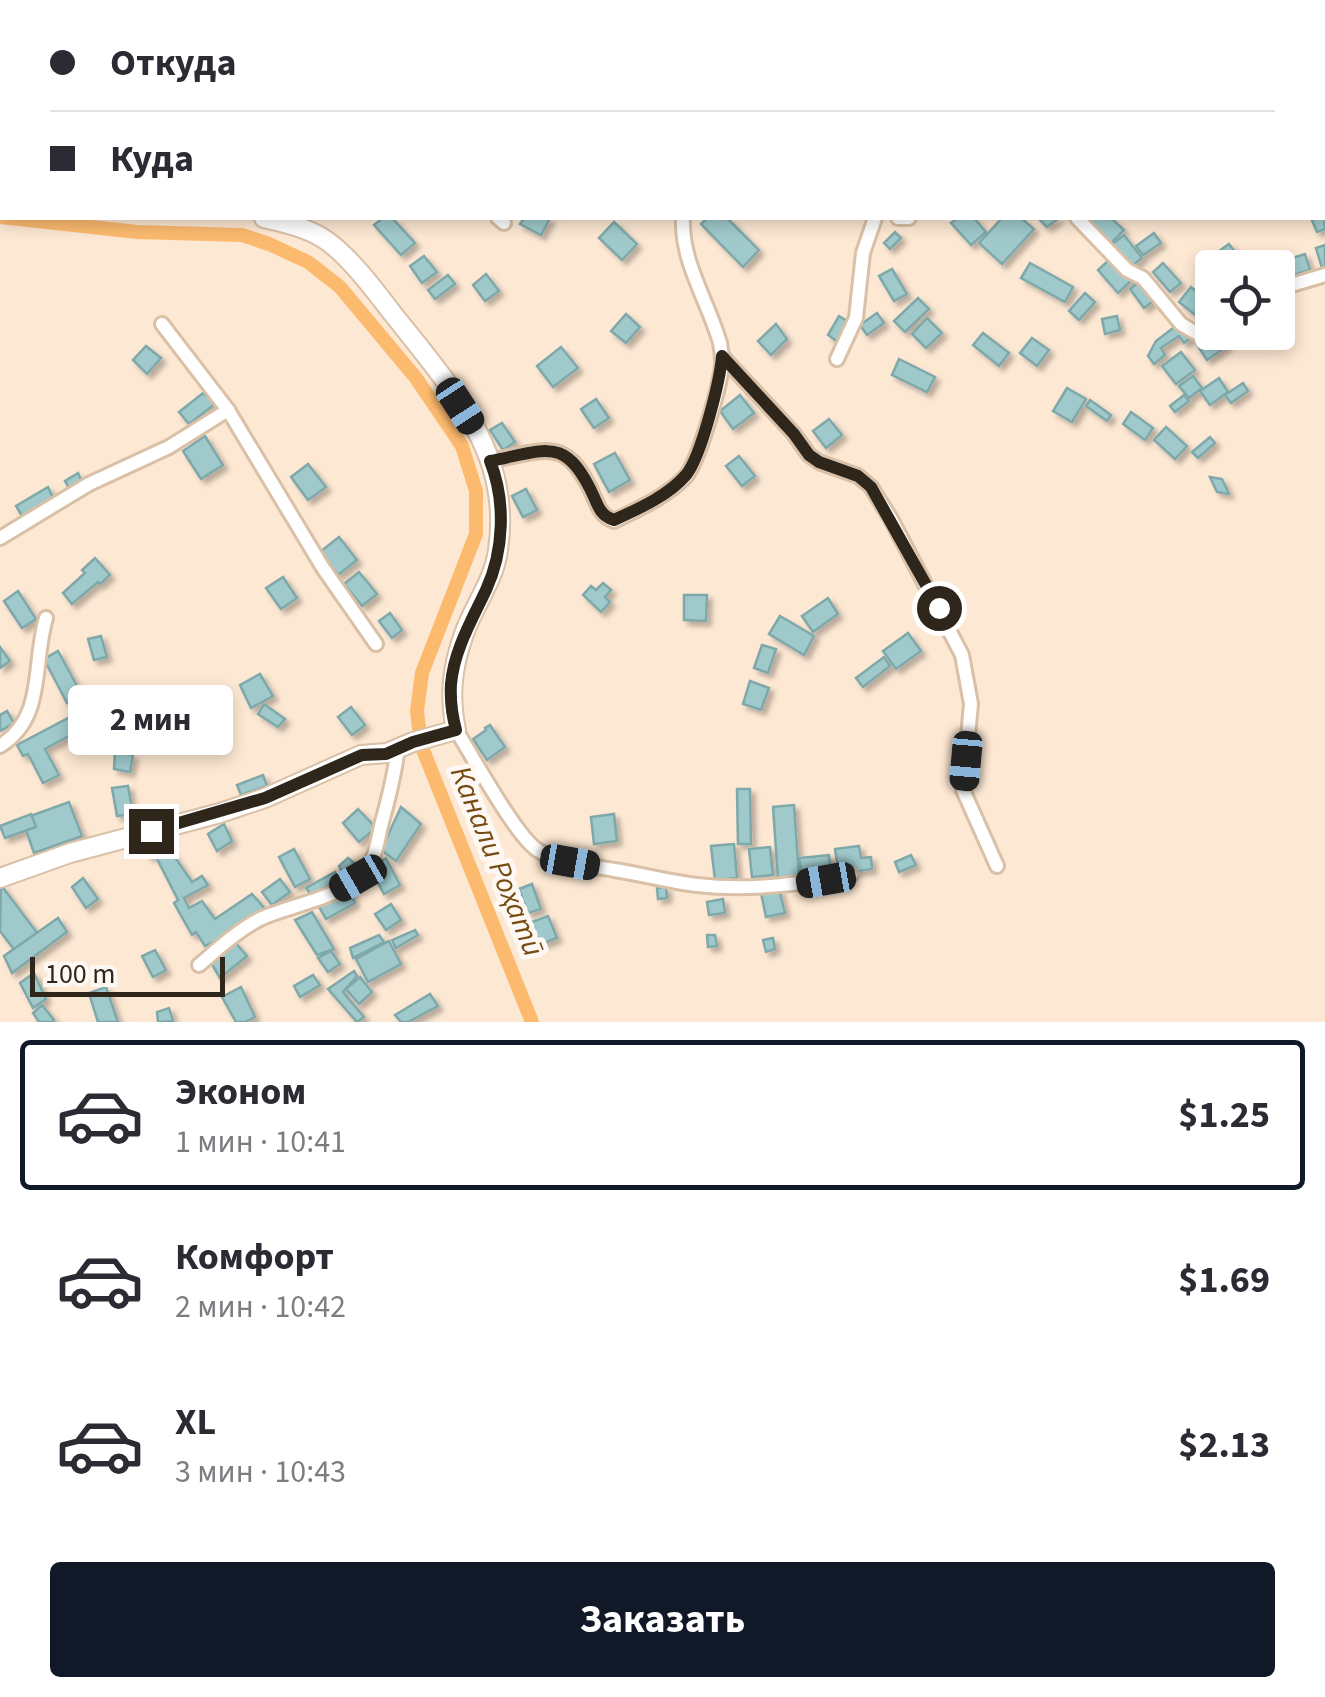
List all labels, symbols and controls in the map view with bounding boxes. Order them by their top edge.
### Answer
text: Откуда [110,36,237,90]
text: Куда [110,132,194,186]
map controls [1195,250,1295,350]
button: locate [1195,250,1295,350]
car [431,373,489,439]
route start [917,586,962,631]
callout: 2 мин [68,686,234,756]
text: 2 мин [110,697,191,743]
car [948,730,984,792]
water label: Канали Роҳатӣ [439,759,555,963]
route end [129,809,174,854]
car [538,842,602,882]
car [325,850,391,906]
car [794,860,858,900]
scale bar [30,952,225,996]
text: 100 m [45,954,116,994]
text: Эконом [175,1065,306,1119]
icon: car [55,1070,145,1160]
text: $1.25 [1178,1088,1270,1142]
text: 1 мин · 10:41 [175,1119,346,1165]
text: Комфорт [175,1230,334,1284]
icon: car [55,1235,145,1325]
text: $1.69 [1178,1253,1270,1307]
text: 2 мин · 10:42 [175,1284,346,1330]
text: XL [175,1395,216,1449]
icon: car [55,1400,145,1490]
text: $2.13 [1178,1418,1270,1472]
text: 3 мин · 10:43 [175,1449,346,1495]
button: Заказать [50,1562,1275,1677]

